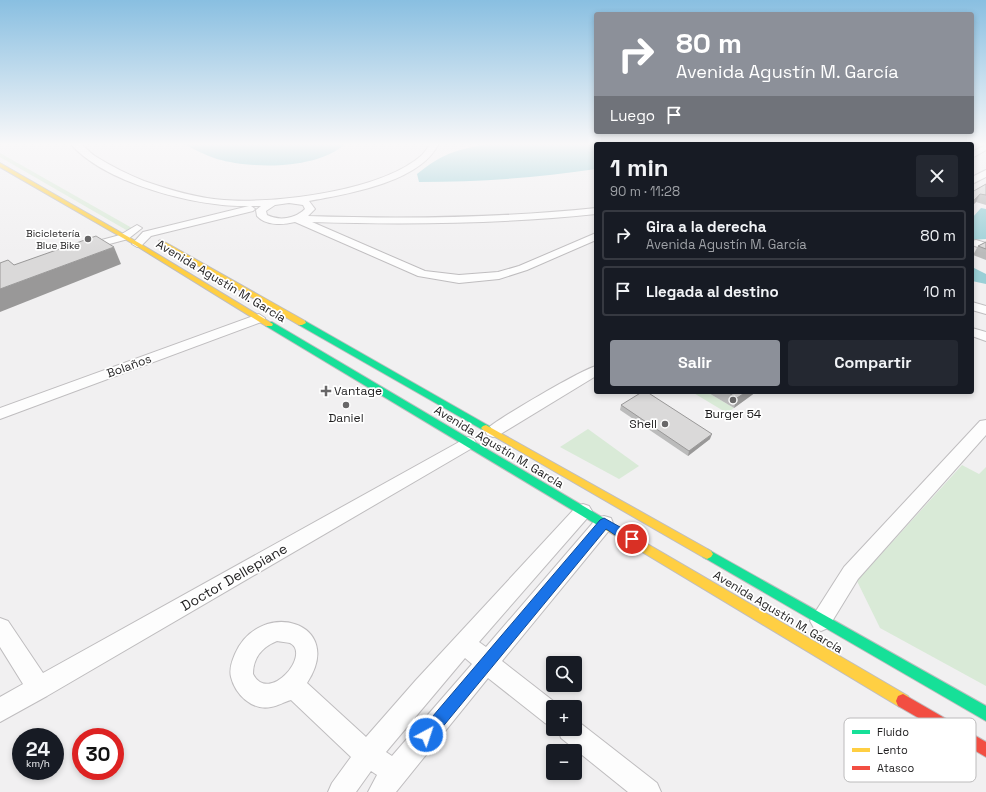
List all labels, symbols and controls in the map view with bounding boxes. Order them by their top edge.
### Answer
text: 80 m [676,25,742,61]
icon: right [610,28,662,80]
text: Avenida Agustín M. García [676,60,899,83]
icon: arrive [663,104,685,126]
text: Luego [610,106,655,125]
text: 1 min [610,152,669,183]
button: close [916,155,958,197]
text: 90 m · 11:28 [610,183,680,200]
text: Gira a la derecha [646,217,766,236]
icon: right [612,224,634,246]
text: 80 m [920,226,956,245]
place label: Bicicletería Blue Bike [26,227,80,252]
marker: Bicicletería Blue Bike [83,234,93,244]
street label: Avenida Agustín M. García [153,236,289,326]
text: Avenida Agustín M. García [646,236,807,253]
icon: arrive [612,280,634,302]
text: Llegada al destino [646,282,779,301]
text: 10 m [923,282,956,301]
button: Salir [610,340,780,386]
button: Compartir [788,340,958,386]
street label: Bolaños [105,351,153,381]
place label: Vantage [334,383,382,399]
marker: Vantage [321,386,331,396]
marker: Burger 54 [728,395,738,405]
marker: Daniel [341,400,351,410]
street label: Avenida Agustín M. García [431,402,567,492]
place label: Burger 54 [705,406,762,422]
place label: Daniel [328,410,364,426]
place label: Shell [629,416,657,432]
marker: Shell [660,419,670,429]
pin [615,522,649,556]
icon: arrive [621,528,643,550]
street label: Doctor Dellepiane [178,539,290,615]
street label: Avenida Agustín M. García [710,567,846,657]
map controls [546,656,582,780]
button: search [546,656,582,692]
button: + [546,700,582,736]
position arrow [405,714,447,756]
legend [844,718,976,782]
text: Fluido [877,725,909,739]
speed limit sign: 30 [72,728,124,780]
text: 24 [26,736,50,762]
text: Lento [877,743,908,757]
button: − [546,744,582,780]
text: km/h [26,757,50,770]
text: Atasco [877,761,914,775]

